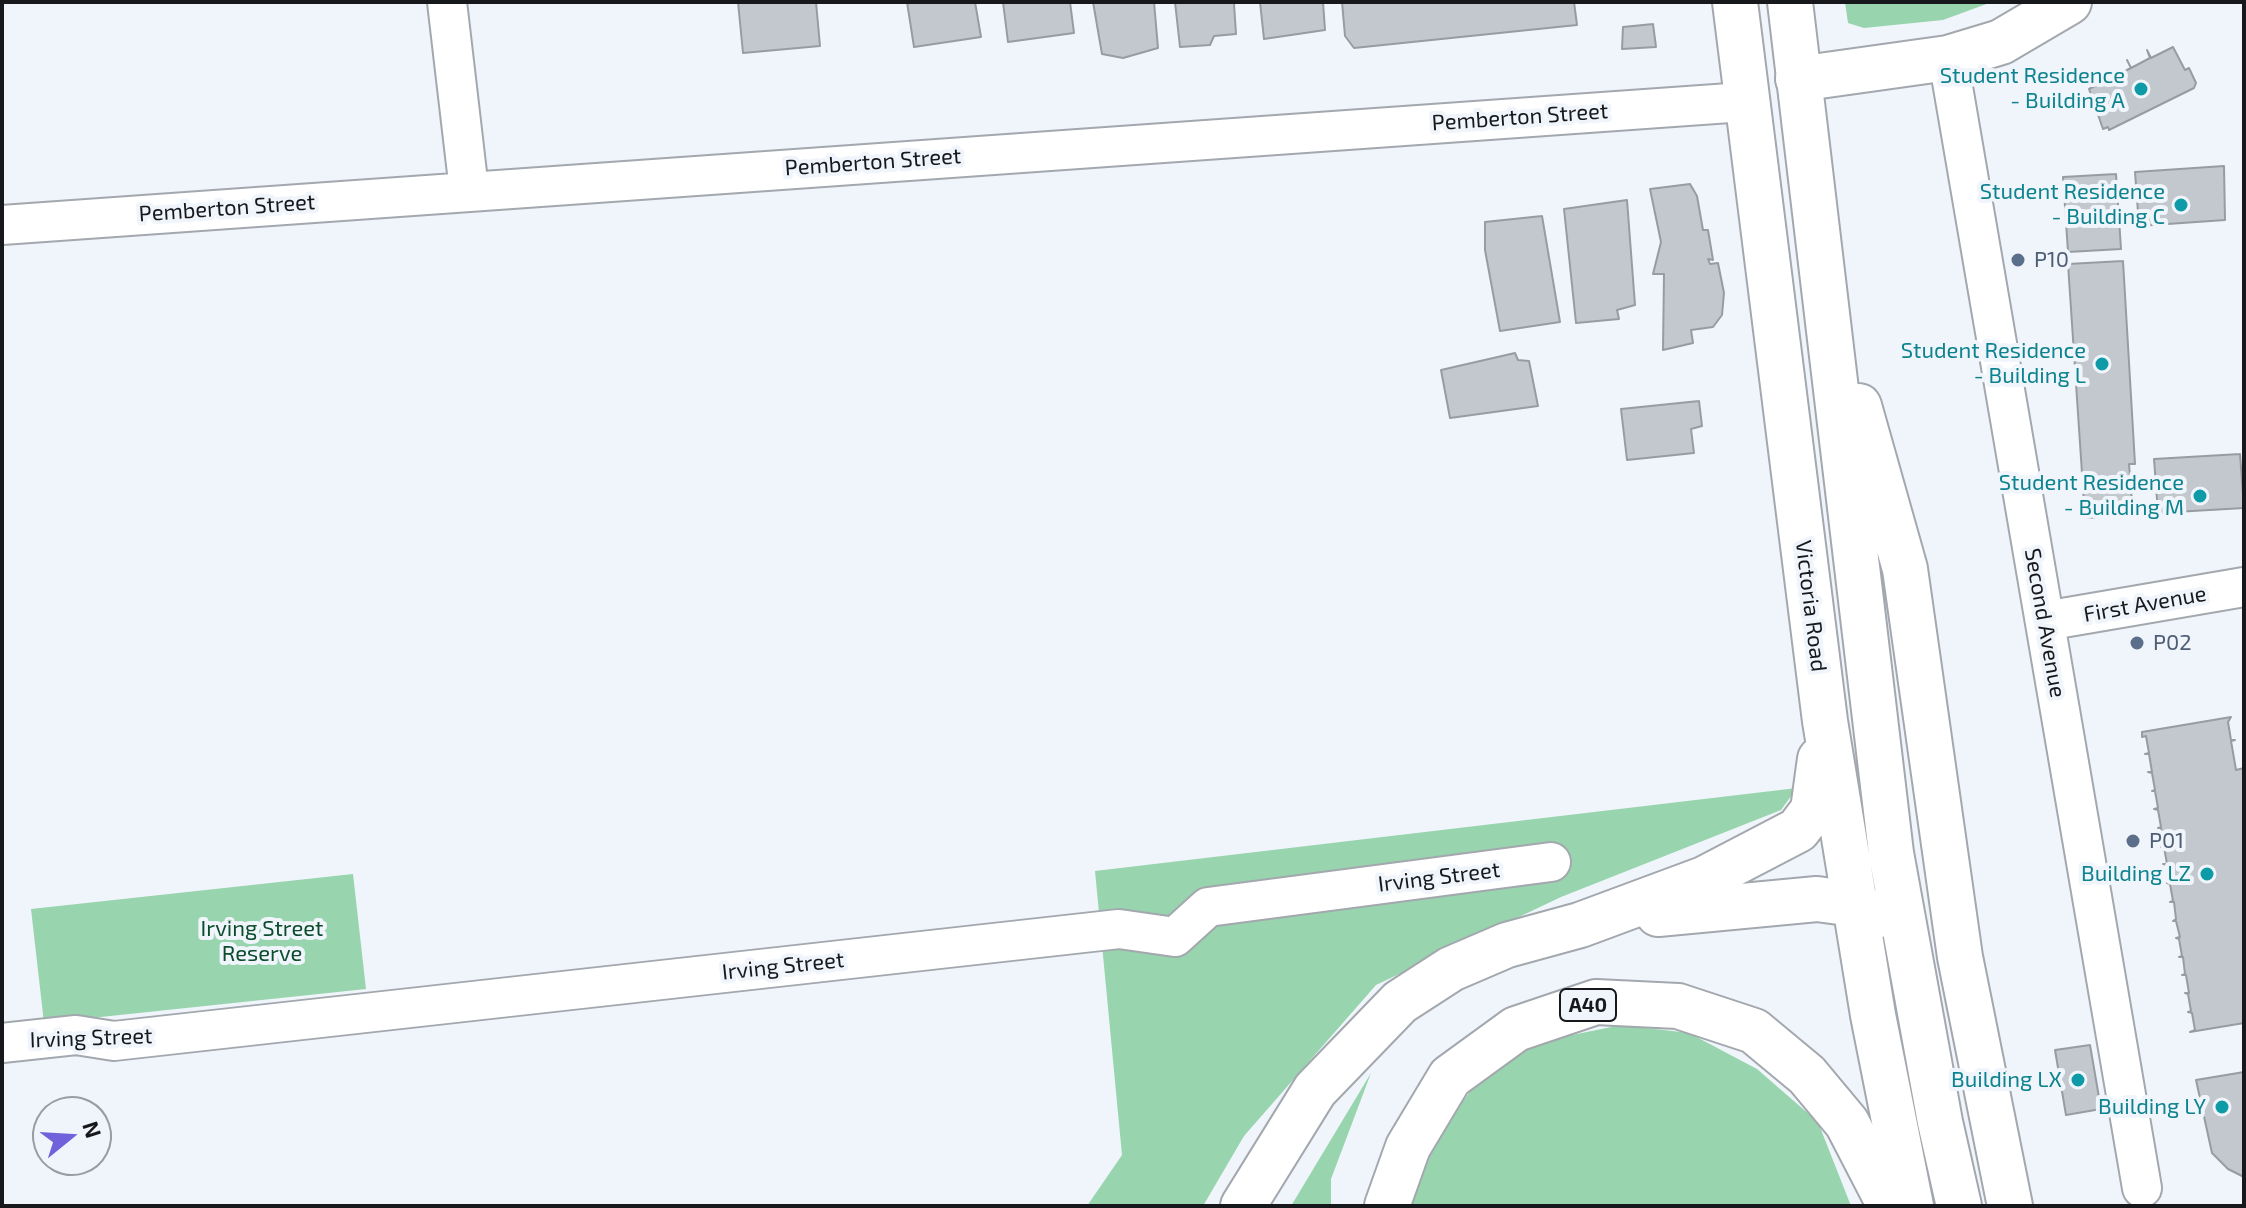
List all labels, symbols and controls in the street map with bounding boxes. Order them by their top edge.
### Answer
place label: Student Residence - Building A [1940,63,2125,114]
marker: Student Residence - Building A [2132,80,2150,98]
street label: Pemberton Street [1431,98,1609,136]
street label: Pemberton Street [784,143,962,181]
place label: Student Residence - Building C [1980,179,2165,230]
street label: Pemberton Street [138,189,316,227]
marker: Student Residence - Building C [2172,196,2190,214]
place label: P10 [2034,247,2069,273]
marker: P10 [2009,251,2027,269]
place label: Student Residence - Building L [1901,338,2086,390]
marker: Student Residence - Building L [2093,355,2111,373]
place label: Student Residence - Building M [1999,470,2184,522]
marker: Student Residence - Building M [2191,487,2209,505]
street label: Victoria Road [1790,539,1832,673]
street label: Second Avenue [2019,546,2071,700]
street label: First Avenue [2081,580,2209,628]
place label: P02 [2153,630,2192,656]
marker: P02 [2128,634,2146,652]
place label: P01 [2149,828,2184,854]
marker: P01 [2124,832,2142,850]
street label: Irving Street [1376,856,1502,898]
place label: Building LZ [2081,861,2191,887]
marker: Building LZ [2198,865,2216,883]
park label: Irving Street Reserve [201,916,323,968]
street label: Irving Street [721,946,845,986]
road number: A40 [1560,989,1616,1021]
street label: Irving Street [29,1023,153,1053]
place label: Building LX [1951,1067,2062,1093]
marker: Building LX [2069,1071,2087,1089]
place label: Building LY [2098,1094,2206,1120]
north arrow [32,1096,112,1176]
marker: Building LY [2213,1098,2231,1116]
text: N [78,1118,108,1141]

